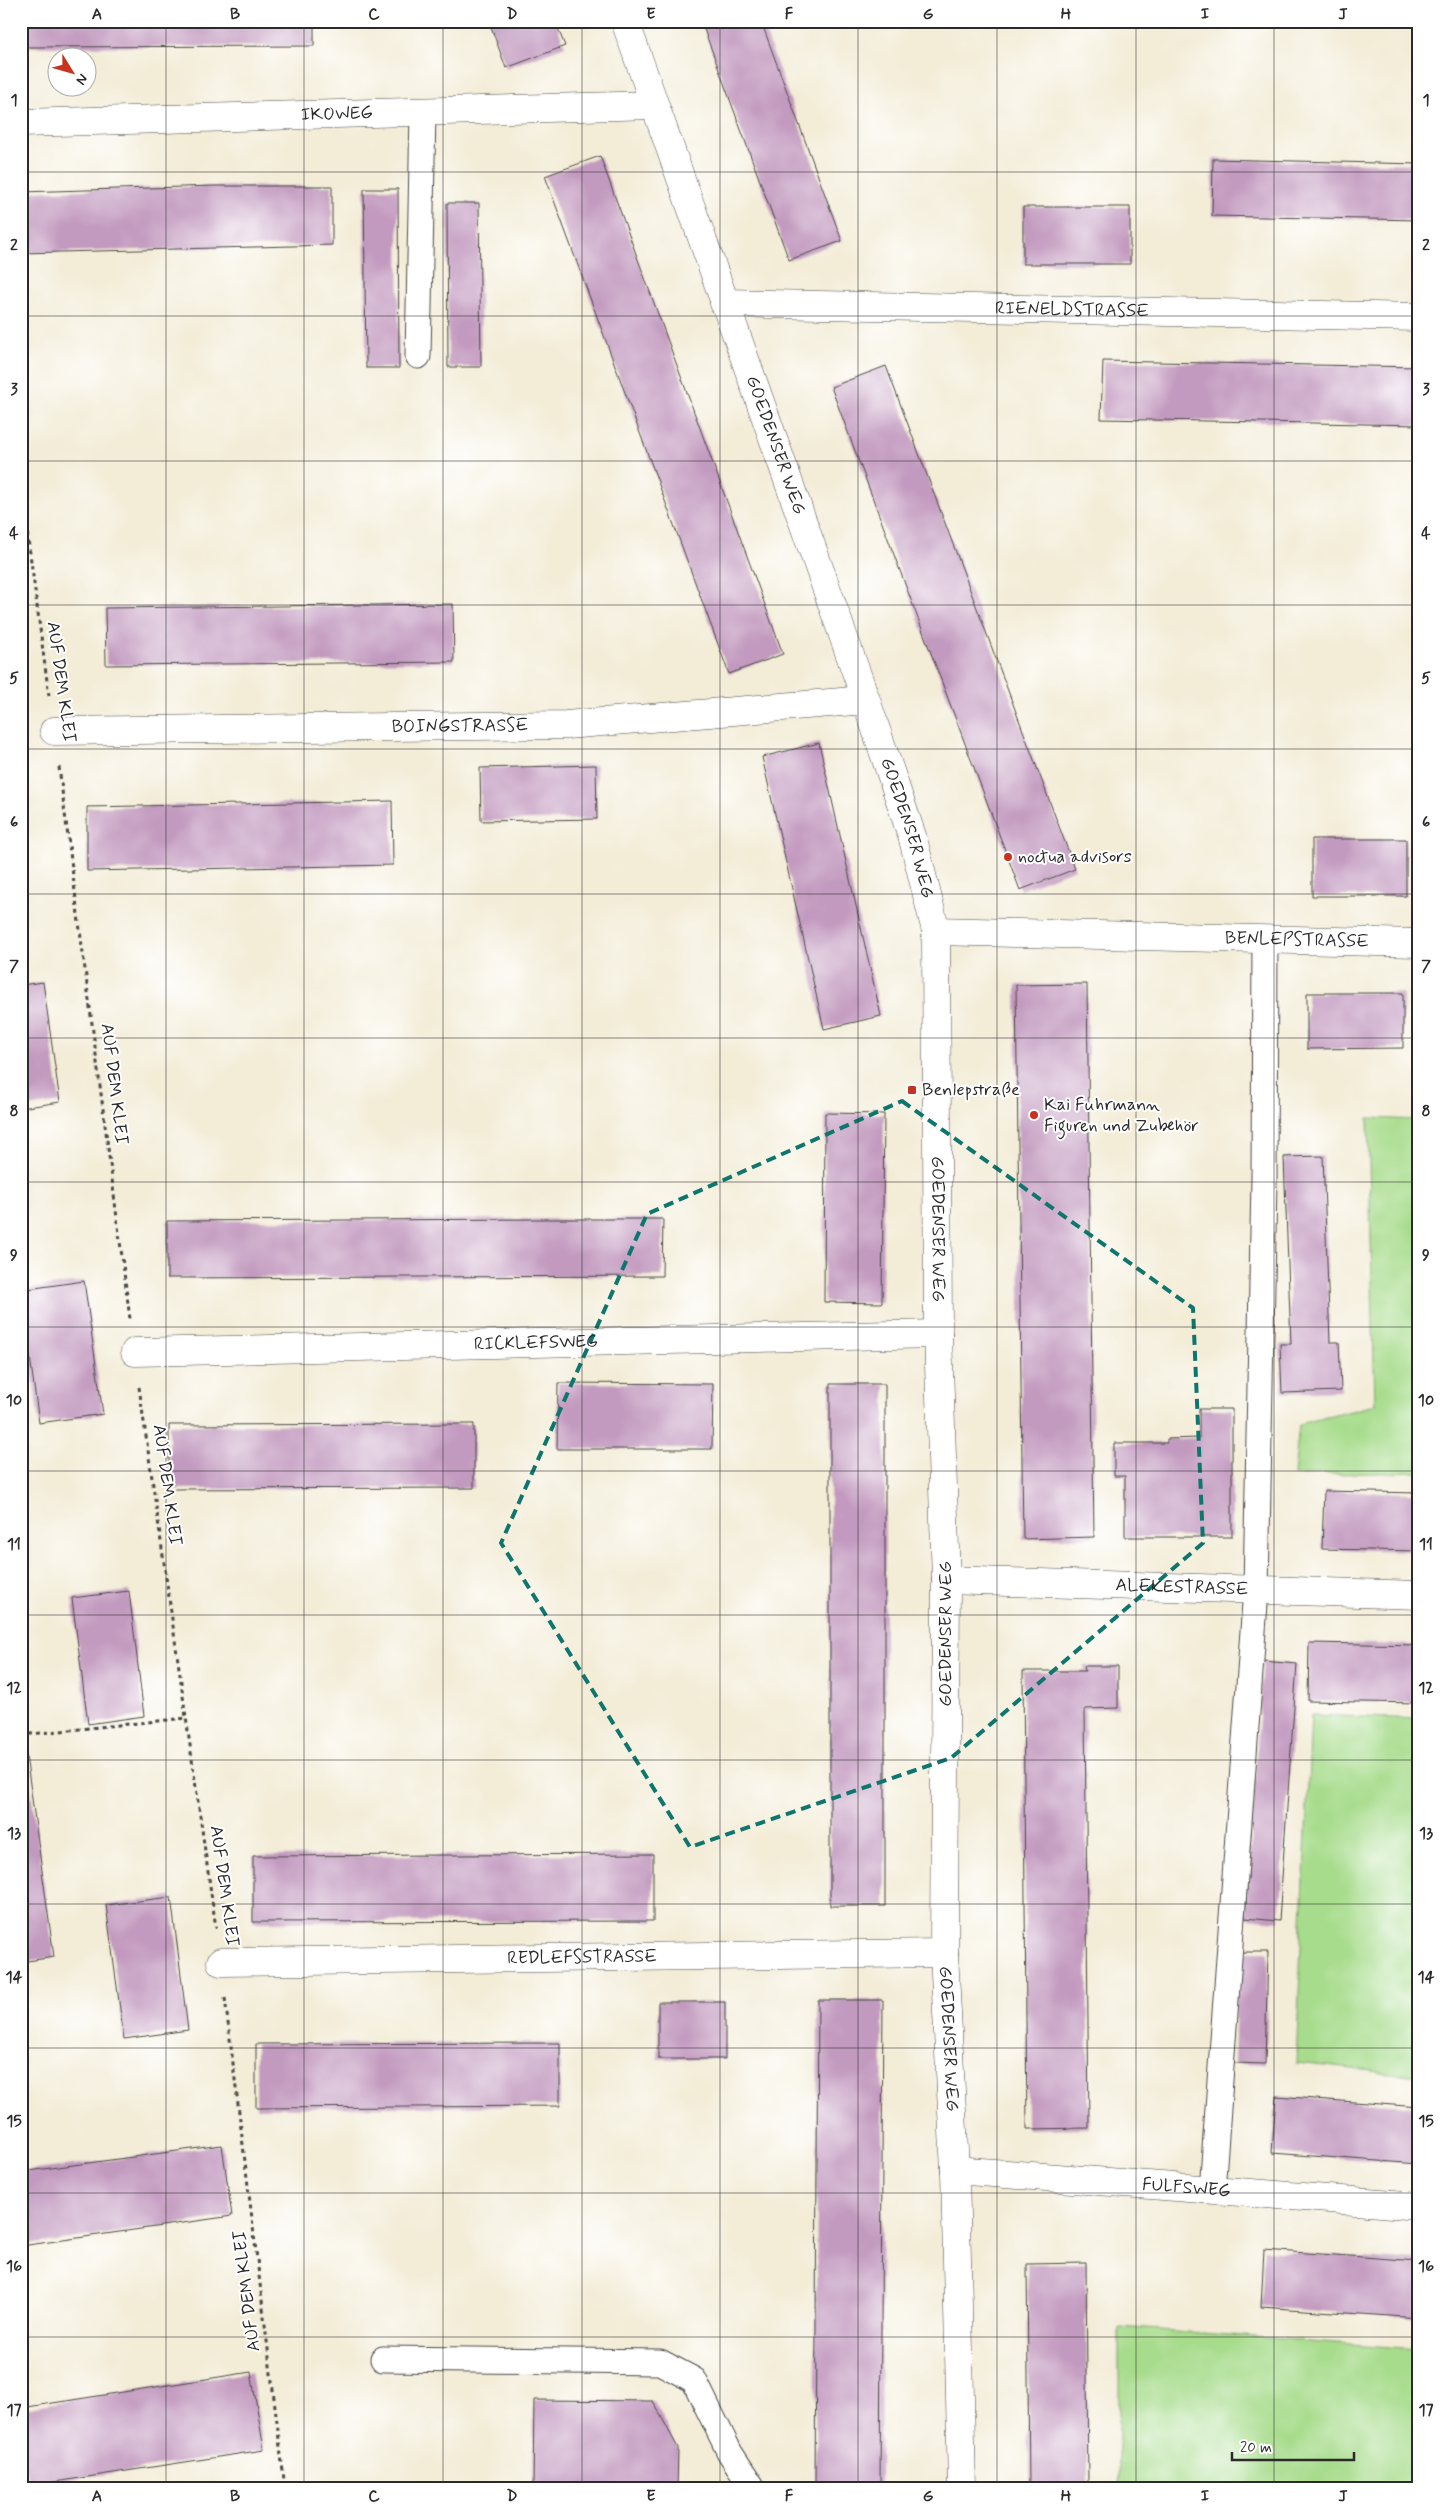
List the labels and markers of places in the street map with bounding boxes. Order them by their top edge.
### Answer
place label: noctua advisors [1018,845,1132,869]
marker: noctua advisors [1002,851,1014,863]
place label: Benlepstraße [922,1078,1020,1102]
marker: Benlepstraße [906,1084,918,1096]
place label: Kai Fuhrmann Figuren und Zubehör [1044,1093,1199,1140]
marker: Kai Fuhrmann Figuren und Zubehör [1028,1109,1040,1121]

